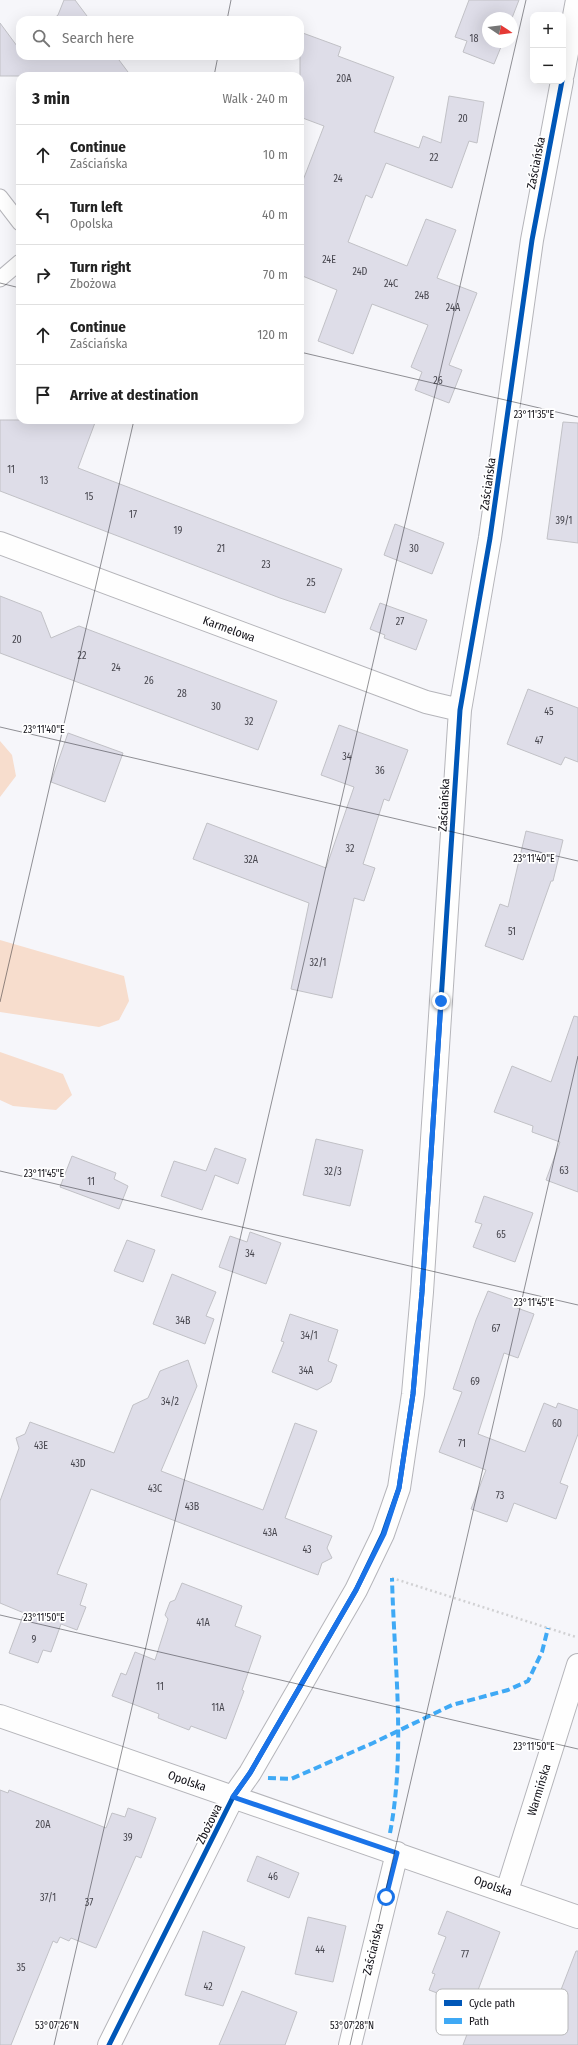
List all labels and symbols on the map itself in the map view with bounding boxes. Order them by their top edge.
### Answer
north arrow [482,12,518,48]
house number: 18 [470,33,478,45]
house number: 20A [337,73,352,85]
house number: 20 [458,113,468,125]
street label: Zaściańska [524,135,548,190]
house number: 22 [430,152,439,164]
house number: 24 [333,173,343,185]
house number: 24E [322,254,336,266]
house number: 24D [353,266,368,278]
house number: 24C [384,278,398,290]
house number: 24B [415,290,430,302]
house number: 24A [446,302,461,314]
house number: 26 [433,375,443,387]
text: 23°11'35"E [514,409,555,421]
street label: Zaściańska [477,457,499,511]
house number: 11 [7,464,15,476]
house number: 13 [40,475,49,487]
house number: 15 [85,491,94,503]
house number: 17 [129,509,137,521]
house number: 39/1 [556,515,572,527]
house number: 19 [174,525,183,537]
house number: 21 [217,543,225,555]
house number: 30 [409,543,419,555]
house number: 23 [262,559,271,571]
house number: 25 [307,577,316,589]
street label: Karmelowa [201,613,257,645]
house number: 27 [396,616,404,628]
house number: 20 [12,634,22,646]
house number: 22 [78,650,87,662]
house number: 24 [111,662,121,674]
house number: 26 [144,675,154,687]
house number: 28 [177,688,187,700]
house number: 30 [211,701,221,713]
house number: 45 [544,706,554,718]
house number: 32 [245,716,254,728]
text: 23°11'40"E [23,724,65,736]
house number: 47 [535,735,543,747]
house number: 34 [342,751,352,763]
house number: 36 [375,765,385,777]
street label: Zaściańska [436,778,452,832]
house number: 32 [346,843,355,855]
text: 23°11'40"E [513,853,555,865]
house number: 32A [244,854,259,866]
house number: 51 [508,926,516,938]
house number: 32/1 [310,957,326,969]
route end [432,992,450,1010]
house number: 63 [559,1165,569,1177]
house number: 32/3 [324,1166,342,1178]
text: 23°11'45"E [24,1168,64,1180]
house number: 11 [87,1176,95,1188]
house number: 65 [496,1229,506,1241]
house number: 34 [245,1248,255,1260]
text: 23°11'45"E [514,1297,554,1309]
house number: 34B [176,1315,191,1327]
house number: 67 [492,1323,500,1335]
house number: 34/1 [300,1330,318,1342]
house number: 34A [299,1365,314,1377]
house number: 69 [470,1376,480,1388]
house number: 34/2 [161,1396,179,1408]
house number: 60 [552,1418,562,1430]
house number: 71 [458,1438,466,1450]
house number: 43E [34,1440,48,1452]
house number: 43D [70,1458,86,1470]
house number: 43C [148,1483,162,1495]
house number: 73 [496,1490,505,1502]
house number: 43B [185,1501,200,1513]
house number: 43A [263,1527,278,1539]
house number: 43 [302,1544,312,1556]
text: 23°11'50"E [23,1612,65,1624]
house number: 41A [196,1617,210,1629]
house number: 9 [32,1634,37,1646]
house number: 11 [156,1681,164,1693]
house number: 11A [212,1702,225,1714]
text: 23°11'50"E [513,1741,555,1753]
street label: Warmińska [524,1762,554,1818]
street label: Opolska [166,1768,208,1794]
street label: Zbożowa [193,1802,225,1846]
house number: 20A [36,1819,51,1831]
house number: 39 [123,1832,133,1844]
house number: 46 [268,1871,278,1883]
street label: Opolska [472,1873,514,1899]
route start [377,1888,395,1906]
house number: 37/1 [40,1892,56,1904]
house number: 37 [85,1897,93,1909]
street label: Zaściańska [360,1921,386,1976]
house number: 44 [315,1944,325,1956]
house number: 77 [461,1949,469,1961]
house number: 35 [16,1962,26,1974]
house number: 42 [203,1981,213,1993]
legend [436,1989,568,2035]
text: Cycle path [469,1997,515,2010]
text: Path [469,2015,489,2028]
text: 53°07'26"N [35,2020,79,2032]
text: 53°07'28"N [330,2020,374,2032]

